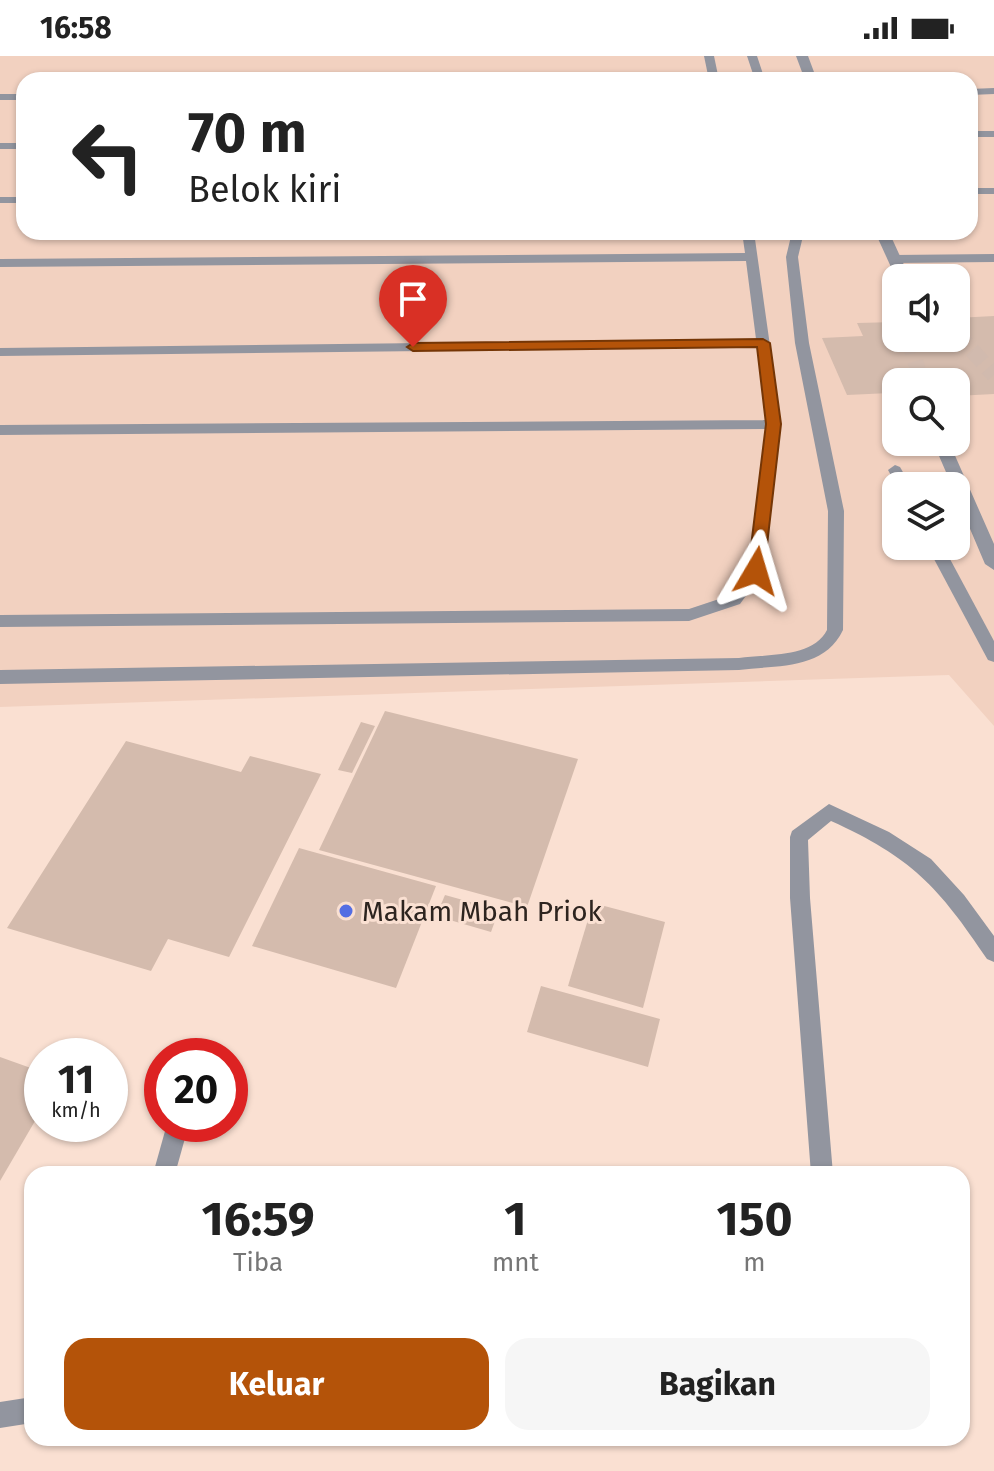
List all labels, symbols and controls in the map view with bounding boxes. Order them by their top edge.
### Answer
text: 16:58 [40,10,112,46]
text: 70 m [188,100,307,167]
icon: left [56,104,160,208]
text: Belok kiri [188,168,342,212]
map controls [882,264,970,560]
button: sound [882,264,970,352]
pin [379,265,447,347]
icon: arrive [391,277,435,321]
button: search [882,368,970,456]
button: layers [882,472,970,560]
position arrow [714,529,798,613]
place label: Makam Mbah Priok [362,895,603,928]
marker: Makam Mbah Priok [337,902,355,920]
speed limit sign: 20 [144,1038,248,1142]
text: 11 [58,1056,94,1104]
text: km/h [51,1098,101,1122]
text: 16:59 [201,1190,315,1248]
text: 1 [504,1190,527,1248]
text: 150 [716,1190,793,1248]
text: Tiba [233,1247,283,1278]
text: mnt [492,1247,539,1278]
text: m [743,1247,766,1278]
button: Keluar [64,1338,489,1430]
button: Bagikan [505,1338,930,1430]

